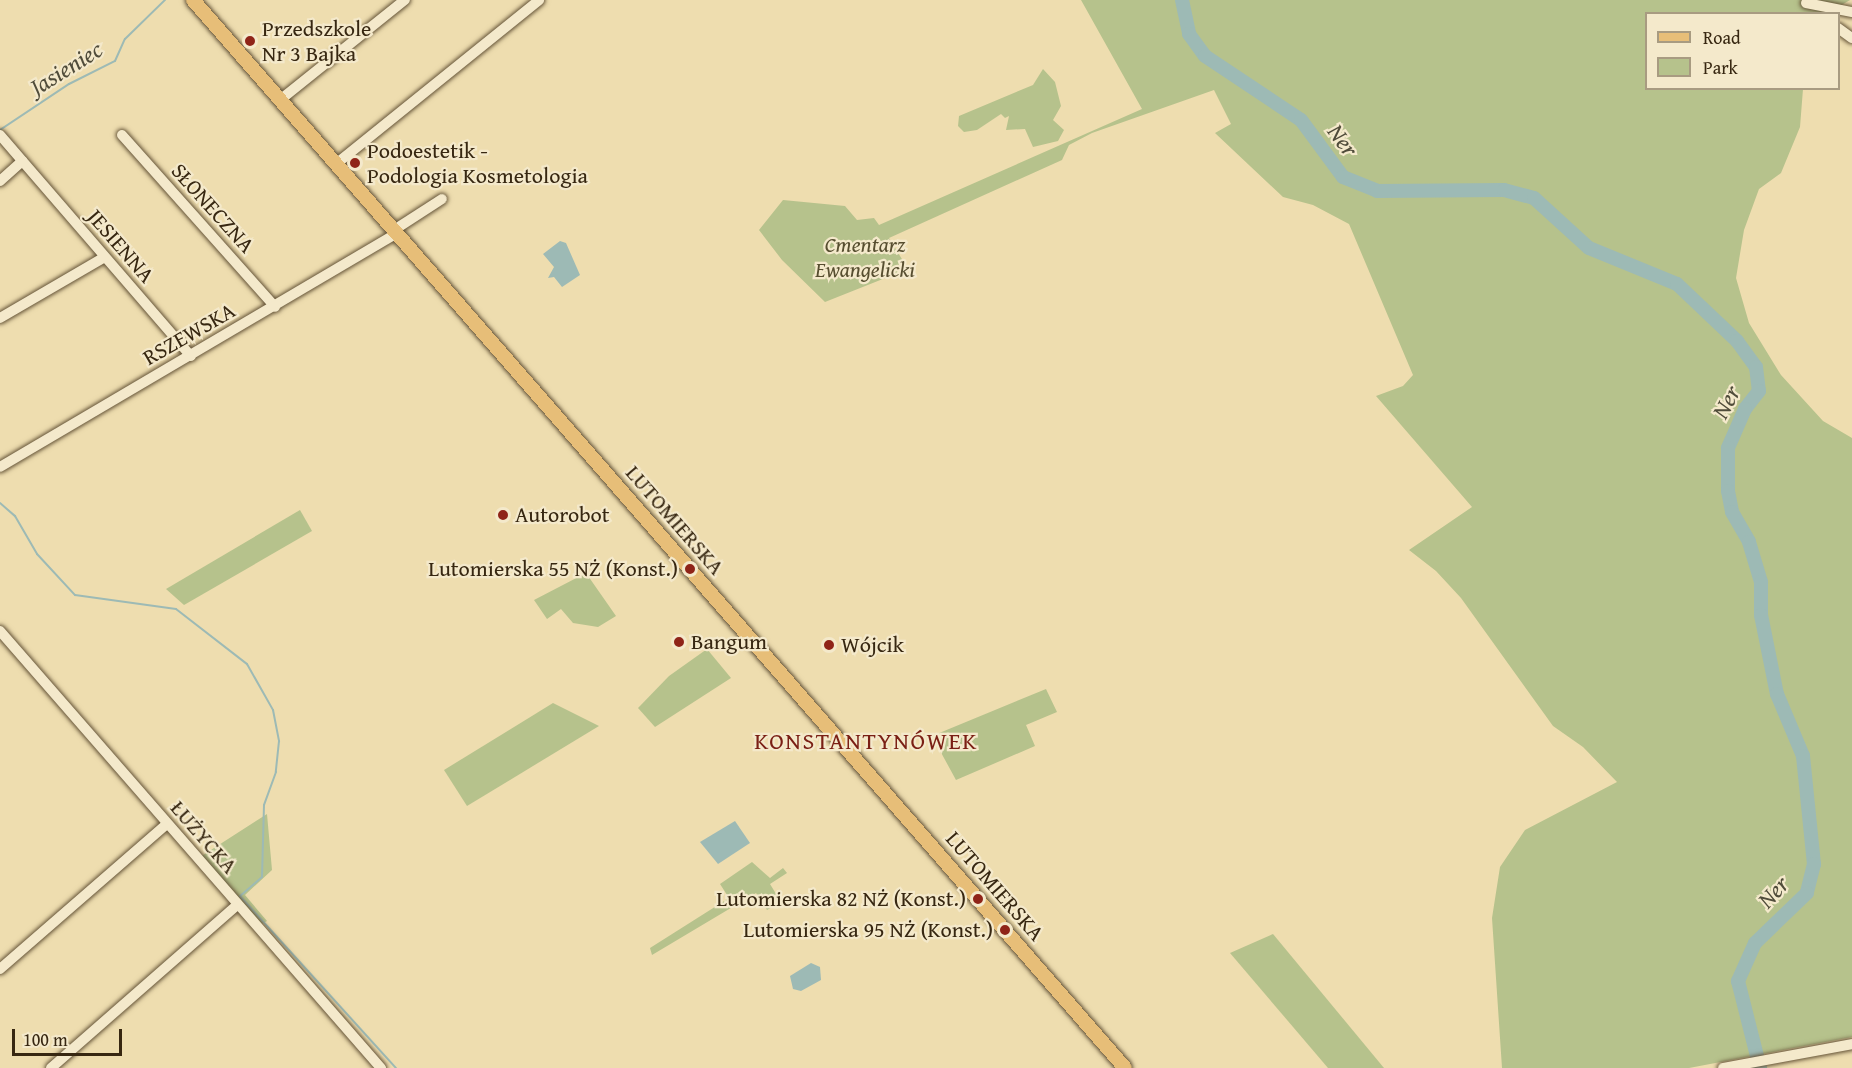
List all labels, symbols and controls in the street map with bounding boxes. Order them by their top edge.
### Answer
legend [1645,12,1840,90]
place label: Przedszkole Nr 3 Bajka [262,15,371,66]
text: Road [1703,24,1741,51]
marker: Przedszkole Nr 3 Bajka [243,34,257,48]
water label: Jasieniec [24,35,108,101]
text: Park [1703,54,1738,81]
water label: Ner [1322,118,1364,162]
place label: Podoestetik - Podologia Kosmetologia [367,137,588,188]
marker: Podoestetik - Podologia Kosmetologia [348,156,362,170]
street label: SŁONECZNA [166,158,260,258]
street label: JESIENNA [82,204,160,288]
park label: Cmentarz Ewangelicki [815,231,915,282]
street label: RSZEWSKA [138,297,240,371]
water label: Ner [1705,381,1747,423]
street label: LUTOMIERSKA [620,460,730,580]
place label: Autorobot [515,502,610,528]
marker: Autorobot [496,508,510,522]
place label: Lutomierska 55 NŻ (Konst.) [428,556,678,582]
marker: Lutomierska 55 NŻ (Konst.) [683,562,697,576]
place label: Bangum [691,629,767,655]
place label: Wójcik [841,632,904,658]
marker: Bangum [672,635,686,649]
marker: Wójcik [822,638,836,652]
district label: KONSTANTYNÓWEK [754,727,978,755]
street label: ŁUŻYCKA [165,795,243,879]
street label: LUTOMIERSKA [940,826,1050,946]
water label: Ner [1751,870,1795,914]
place label: Lutomierska 82 NŻ (Konst.) [716,886,966,912]
marker: Lutomierska 82 NŻ (Konst.) [971,892,985,906]
place label: Lutomierska 95 NŻ (Konst.) [743,917,993,943]
marker: Lutomierska 95 NŻ (Konst.) [998,923,1012,937]
scale bar [15,1017,124,1055]
text: 100 m [23,1026,68,1053]

